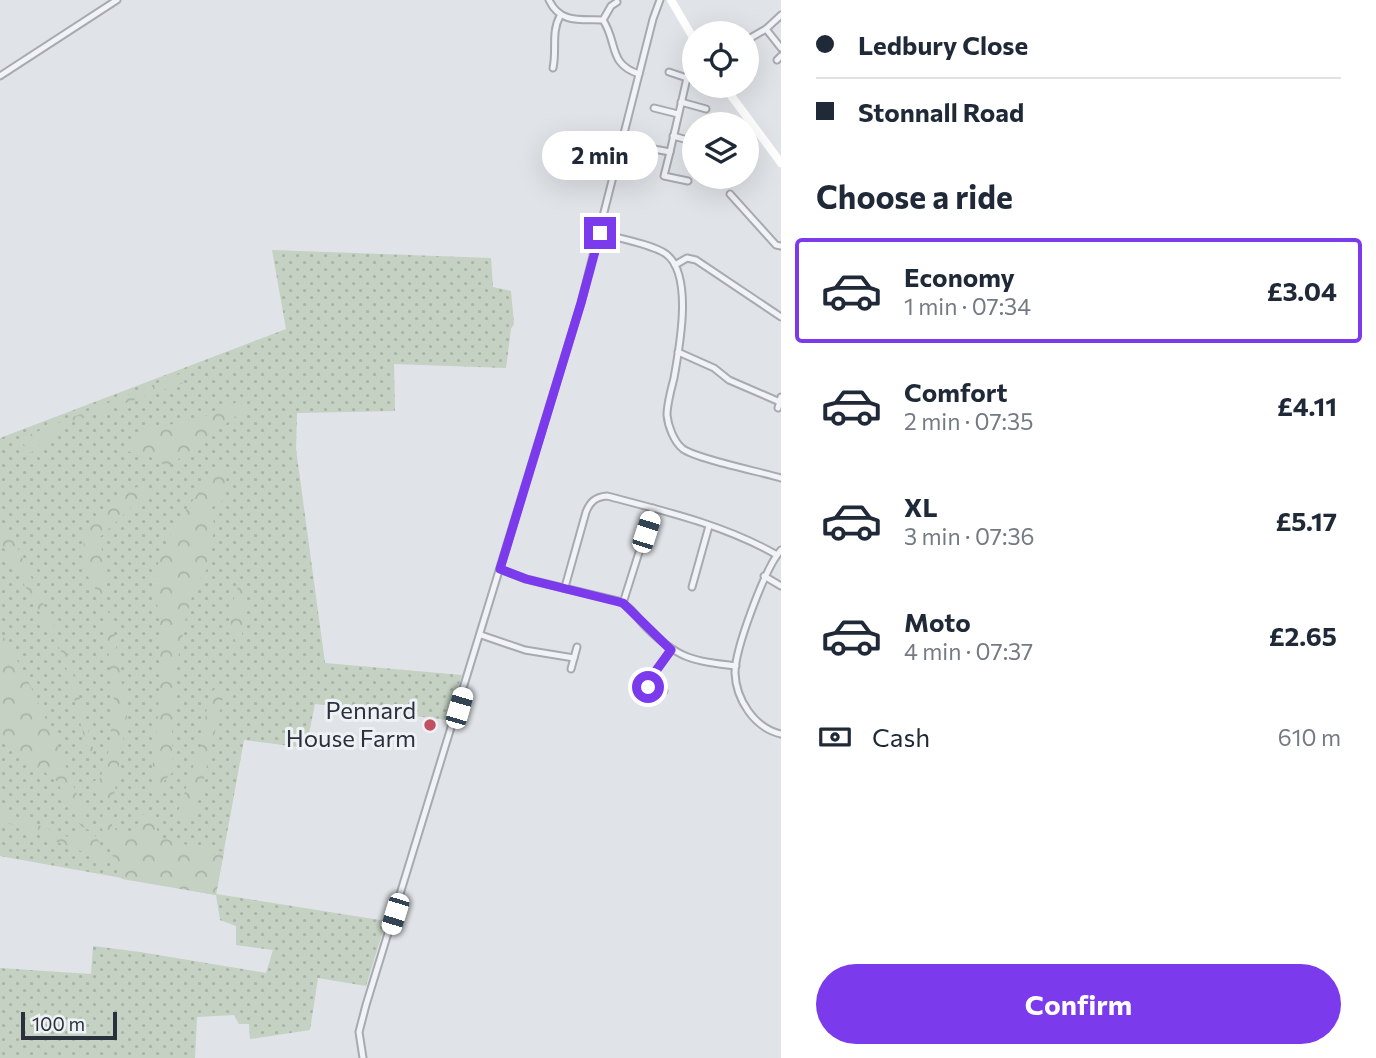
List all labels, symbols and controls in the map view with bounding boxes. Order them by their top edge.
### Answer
map controls [682,21,759,189]
button: locate [682,21,759,98]
text: Ledbury Close [858,29,1028,60]
text: Stonnall Road [858,96,1024,127]
button: layers [682,112,759,189]
callout: 2 min [542,132,658,180]
text: 2 min [571,141,629,169]
text: Choose a ride [816,176,1013,216]
route end [584,217,616,249]
icon: car [820,259,883,322]
text: Economy [904,261,1015,292]
text: £3.04 [1267,275,1337,306]
text: 1 min · 07:34 [904,292,1031,320]
icon: car [820,374,883,437]
text: Comfort [904,376,1007,407]
text: £4.11 [1277,390,1337,421]
text: 2 min · 07:35 [904,407,1033,435]
icon: car [820,489,883,552]
text: XL [904,491,938,522]
text: £5.17 [1275,505,1337,536]
car [630,509,663,555]
text: 3 min · 07:36 [904,522,1035,550]
icon: car [820,604,883,667]
text: Moto [904,606,971,637]
text: £2.65 [1269,620,1337,651]
text: 4 min · 07:37 [904,637,1033,665]
route start [632,671,664,703]
car [444,685,475,731]
place label: Pennard House Farm [286,695,416,752]
marker: Pennard House Farm [422,717,438,733]
icon: cash [816,718,854,756]
text: Cash [872,721,930,752]
text: 610 m [1278,723,1341,751]
car [379,891,412,937]
button: Confirm [816,964,1341,1044]
scale bar [21,1009,117,1041]
text: 100 m [32,1012,85,1035]

